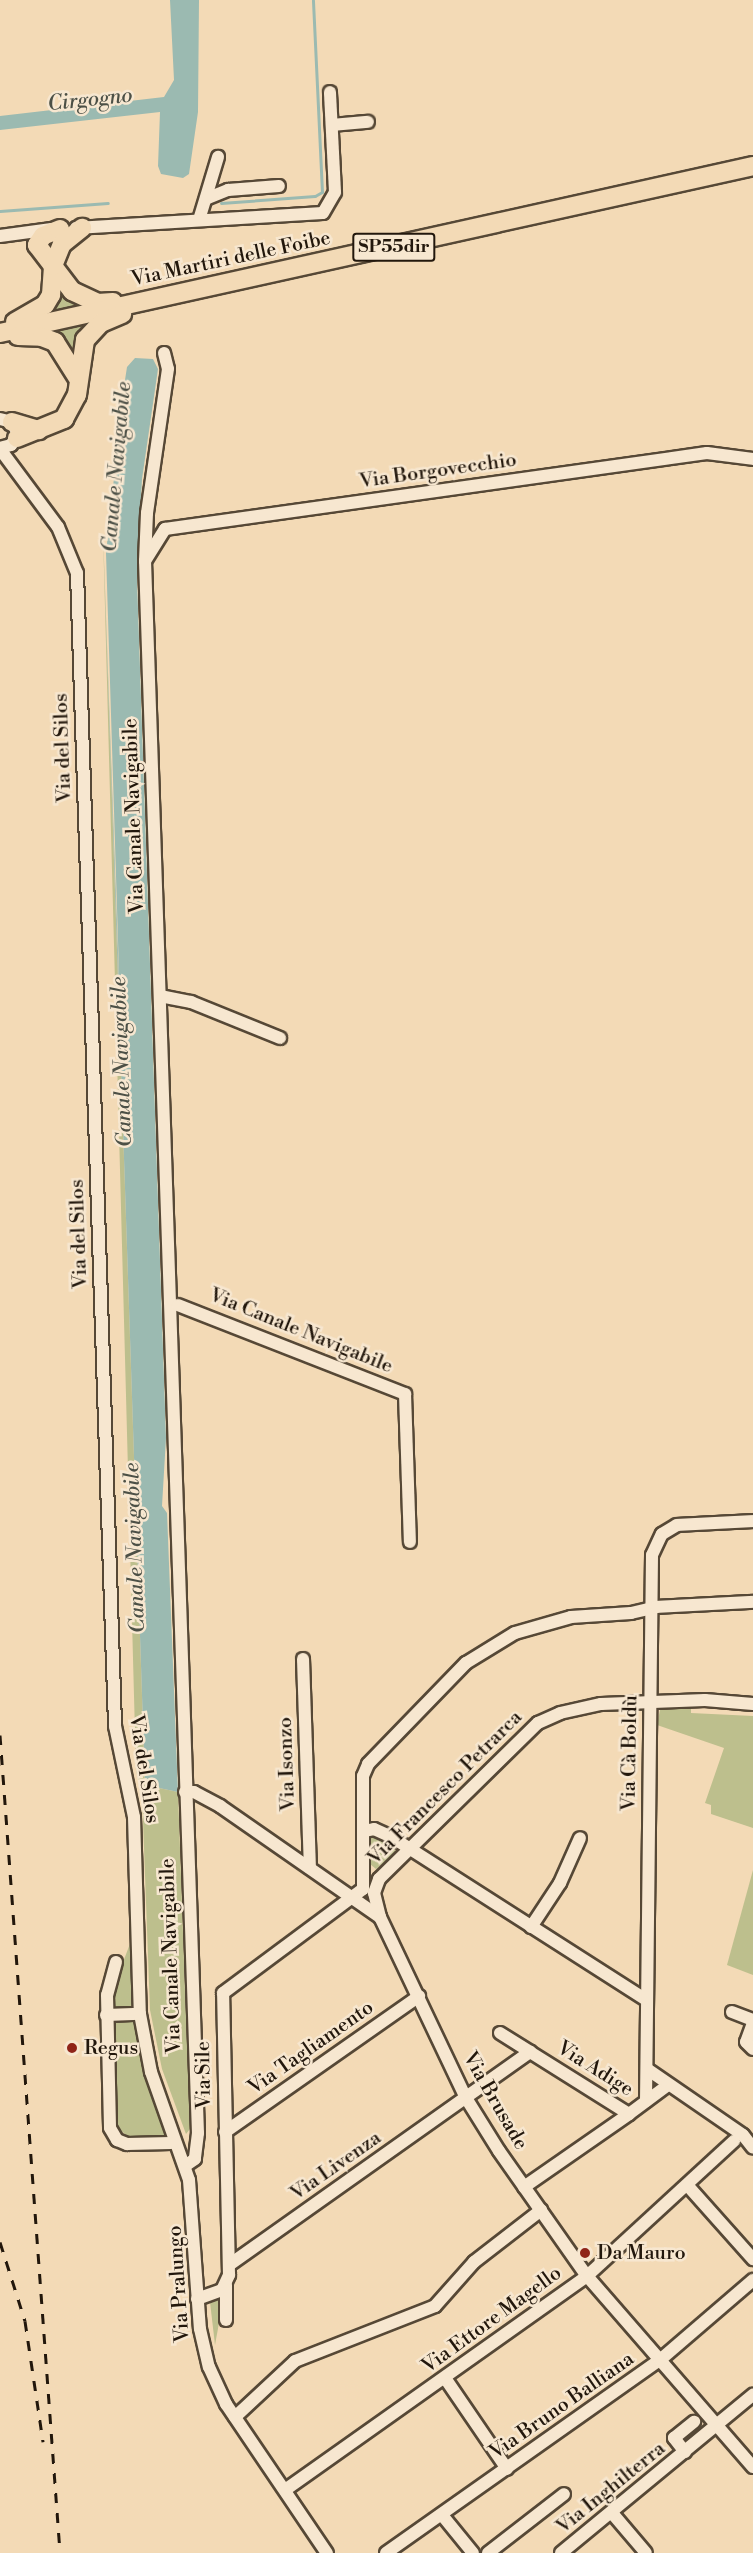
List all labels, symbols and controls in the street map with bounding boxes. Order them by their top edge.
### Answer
water label: Cirgogno [46,83,134,117]
street label: Via Martiri delle Foibe [129,226,333,292]
road number: SP55dir [352,232,436,262]
water label: Canale Navigabile [97,381,137,553]
street label: Via Borgovecchio [358,448,518,494]
street label: Via del Silos [49,693,77,803]
street label: Via Canale Navigabile [119,718,149,914]
water label: Canale Navigabile [106,976,138,1148]
street label: Via del Silos [65,1179,93,1289]
street label: Via Canale Navigabile [206,1283,396,1379]
water label: Canale Navigabile [119,1462,151,1634]
street label: Via Cà Boldù [617,1695,643,1811]
street label: Via Francesco Petrarca [363,1706,527,1870]
street label: Via del Silos [124,1713,164,1825]
street label: Via Isonzo [273,1716,301,1812]
street label: Via Canale Navigabile [156,1858,186,2054]
street label: Via Tagliamento [244,1996,378,2100]
place label: Regus [84,2036,138,2060]
street label: Via Adige [552,2036,638,2102]
marker: Regus [65,2041,79,2055]
street label: Via Sile [191,2041,217,2109]
street label: Via Brusade [457,2048,533,2154]
street label: Via Livenza [286,2126,386,2206]
street label: Via Pralungo [163,2225,195,2343]
place label: Da Mauro [597,2241,686,2265]
marker: Da Mauro [578,2246,592,2260]
street label: Via Ettore Magello [417,2261,567,2379]
street label: Via Bruno Balliana [485,2347,639,2465]
street label: Via Inghilterra [552,2437,670,2539]

